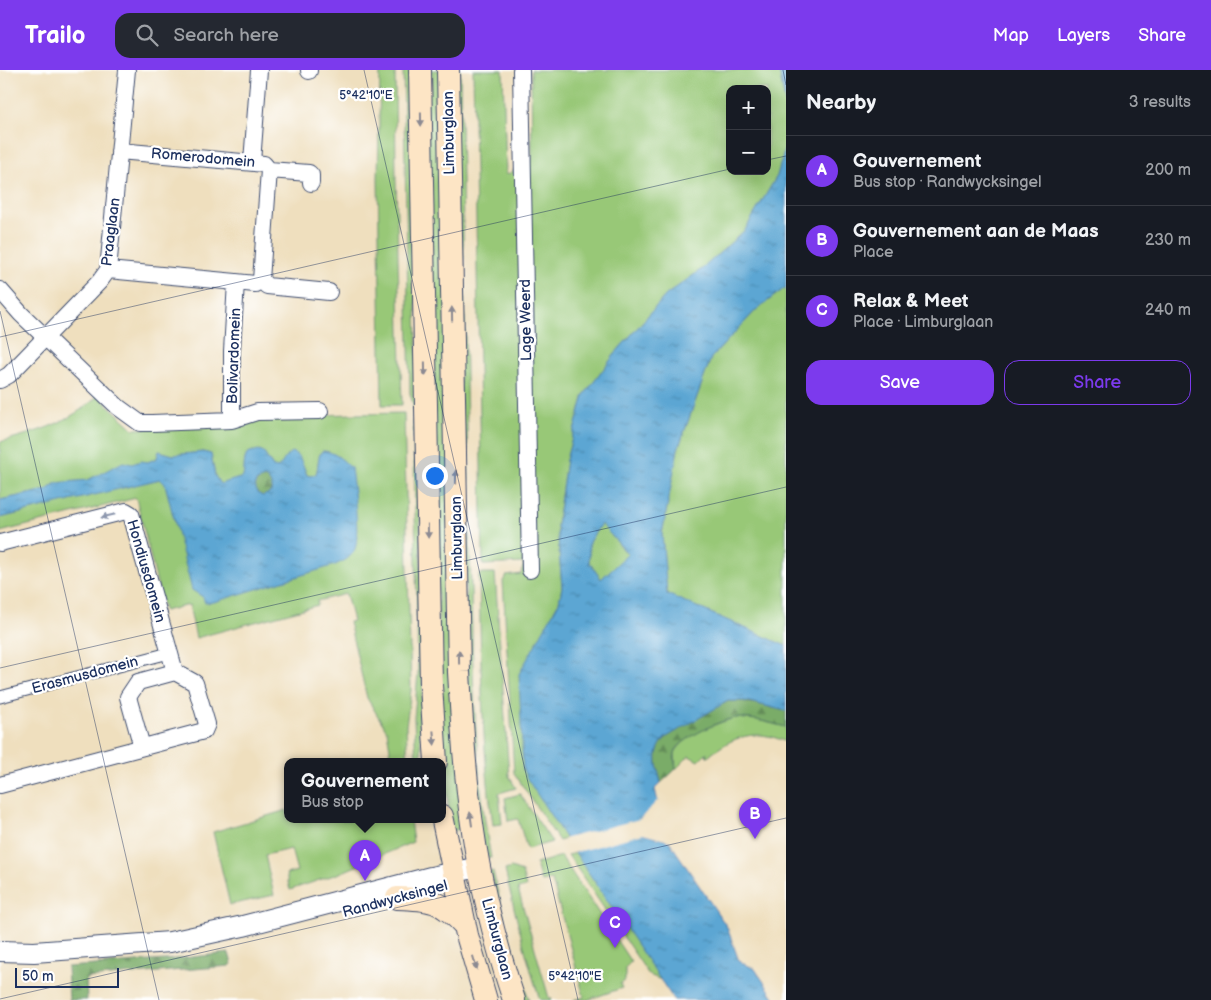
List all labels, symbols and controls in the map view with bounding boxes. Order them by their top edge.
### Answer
search box [115,13,465,58]
text: Trailo [25,21,85,50]
icon: search [133,21,161,49]
text: Search here [173,24,279,47]
text: Map [993,25,1029,46]
text: Layers [1057,25,1110,46]
text: Share [1138,25,1186,46]
map controls [726,85,771,175]
button: + [726,85,771,130]
text: 5°42'10"E [339,88,393,103]
text: Nearby [806,90,876,115]
street label: Limburglaan [439,91,459,175]
text: 3 results [1129,93,1191,112]
one-way arrow [417,111,425,127]
button: − [726,130,771,175]
street label: Romerodomein [150,144,256,172]
text: Gouvernement [853,150,981,173]
text: A [817,161,827,180]
text: 200 m [1145,161,1191,180]
text: Bus stop · Randwycksingel [853,173,1042,192]
street label: Praaglaan [97,197,125,267]
text: Gouvernement aan de Maas [853,220,1099,243]
text: B [816,231,828,250]
text: 230 m [1145,231,1191,250]
text: Place [853,243,894,262]
street label: Lage Weerd [516,279,536,361]
text: Relax & Meet [853,290,968,313]
text: C [816,301,828,320]
text: 240 m [1145,301,1191,320]
one-way arrow [448,306,456,322]
street label: Bolivardomein [223,308,245,404]
text: Place · Limburglaan [853,313,993,332]
button: Save [806,360,994,405]
button: Share [1004,360,1191,405]
one-way arrow [422,361,430,377]
your location [422,463,448,489]
one-way arrow [452,468,460,484]
street label: Limburglaan [447,496,467,580]
one-way arrow [100,512,115,520]
street label: Hondiusdomein [122,517,170,625]
one-way arrow [425,523,433,539]
one-way arrow [455,648,463,664]
street label: Erasmusdomein [30,652,140,698]
one-way arrow [430,730,438,746]
popup [284,758,446,823]
text: Gouvernement [301,770,429,793]
text: Bus stop [301,793,364,812]
pin: B [739,798,771,839]
one-way arrow [467,810,475,826]
pin: A [349,840,381,881]
street label: Randwycksingel [340,876,450,922]
street label: Limburglaan [477,896,517,982]
pin: C [599,907,631,948]
one-way arrow [471,956,479,971]
scale bar [15,965,119,988]
text: 50 m [22,968,54,985]
text: 5°42'10"E [548,969,602,984]

